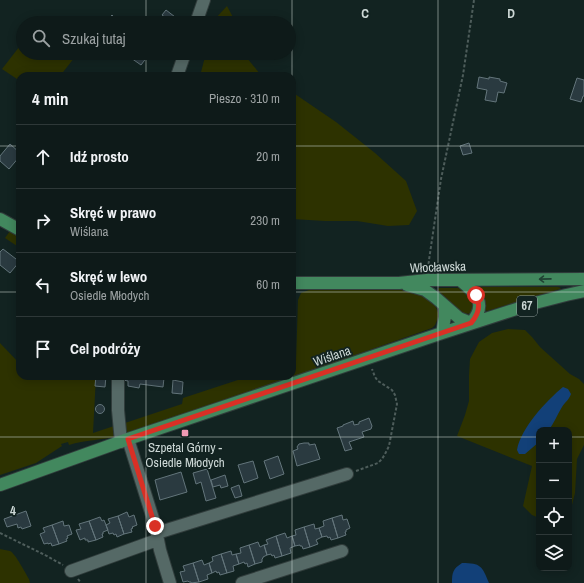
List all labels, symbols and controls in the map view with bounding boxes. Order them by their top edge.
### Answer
text: C [361,5,369,22]
text: D [507,5,515,22]
search box [16,16,296,60]
icon: search [30,27,52,49]
text: Szukaj tutaj [62,28,126,49]
text: 4 min [32,87,68,110]
text: Pieszo · 310 m [209,90,280,107]
icon: ahead [32,146,54,168]
text: Idź prosto [70,146,129,167]
text: 20 m [256,148,280,165]
text: Skręć w prawo [70,202,156,223]
icon: right [32,210,54,232]
text: 230 m [250,212,280,229]
text: Wiślana [70,223,109,240]
street label: Włocławska [410,258,466,276]
text: Skręć w lewo [70,266,147,287]
icon: left [32,274,54,296]
one-way arrow [539,275,552,283]
text: 60 m [256,276,280,293]
route start [467,286,485,304]
text: Osiedle Młodych [70,287,149,304]
road number: 67 [517,296,537,316]
icon: arrive [32,338,54,360]
text: Cel podróży [70,338,140,359]
street label: Wiślana [311,342,353,370]
map controls [536,427,572,571]
button: + [536,427,572,463]
marker: Szpetal Górny - Osiedle Młodych [180,428,190,438]
place label: Szpetal Górny - Osiedle Młodych [145,439,225,471]
button: − [536,463,572,499]
button: locate [536,499,572,535]
text: 4 [10,502,16,519]
route end [146,517,164,535]
button: layers [536,535,572,571]

